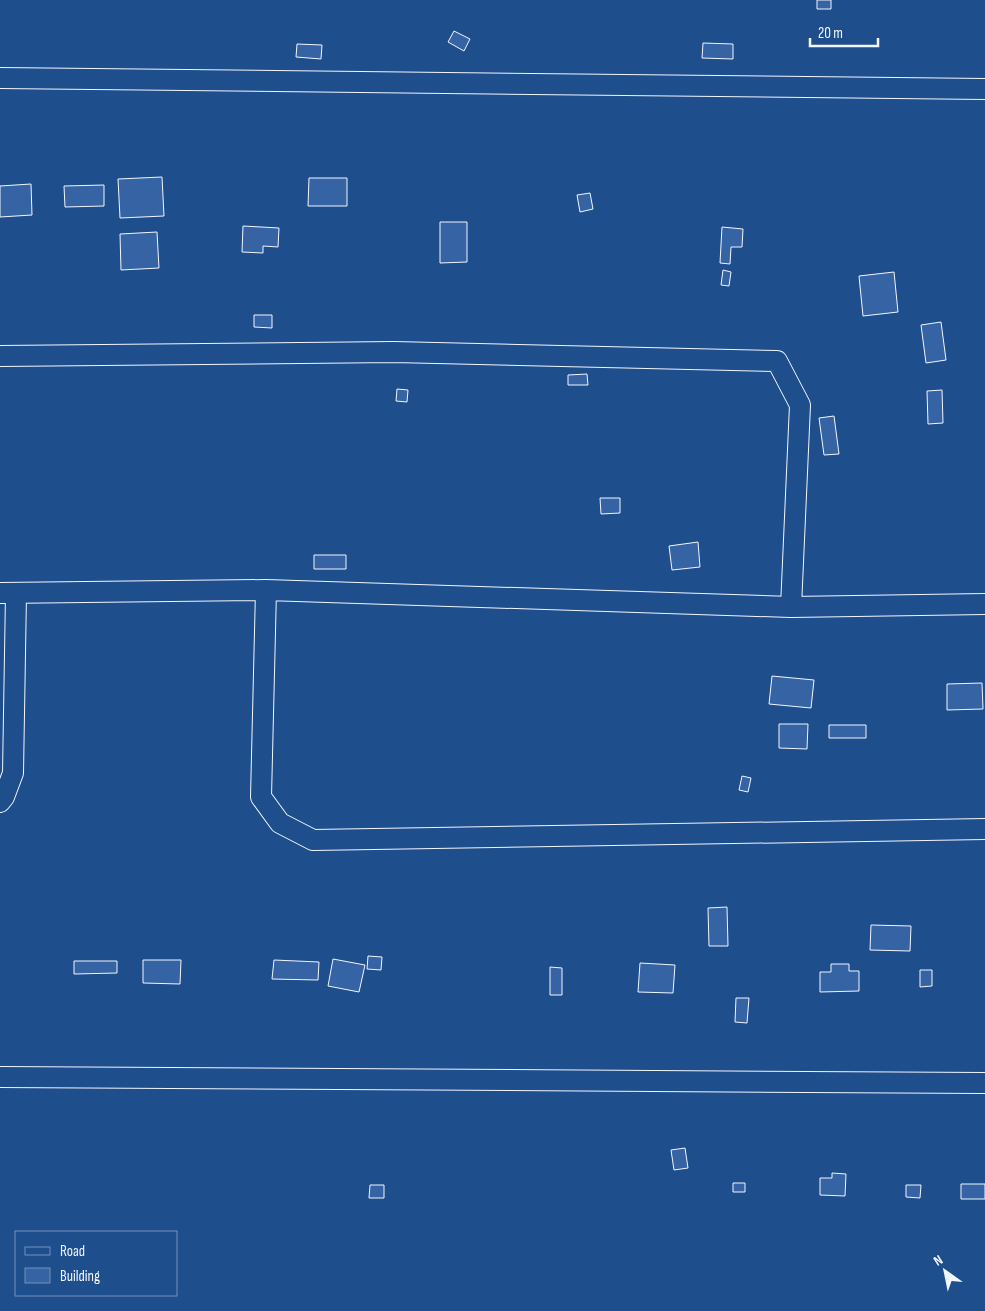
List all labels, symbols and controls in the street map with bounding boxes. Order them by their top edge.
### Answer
scale bar [810,15,878,47]
text: 20 m [818,24,843,43]
legend [15,1231,178,1296]
text: Road [60,1242,85,1261]
north arrow [920,1246,970,1296]
text: N [930,1251,946,1270]
text: Building [60,1267,100,1286]

